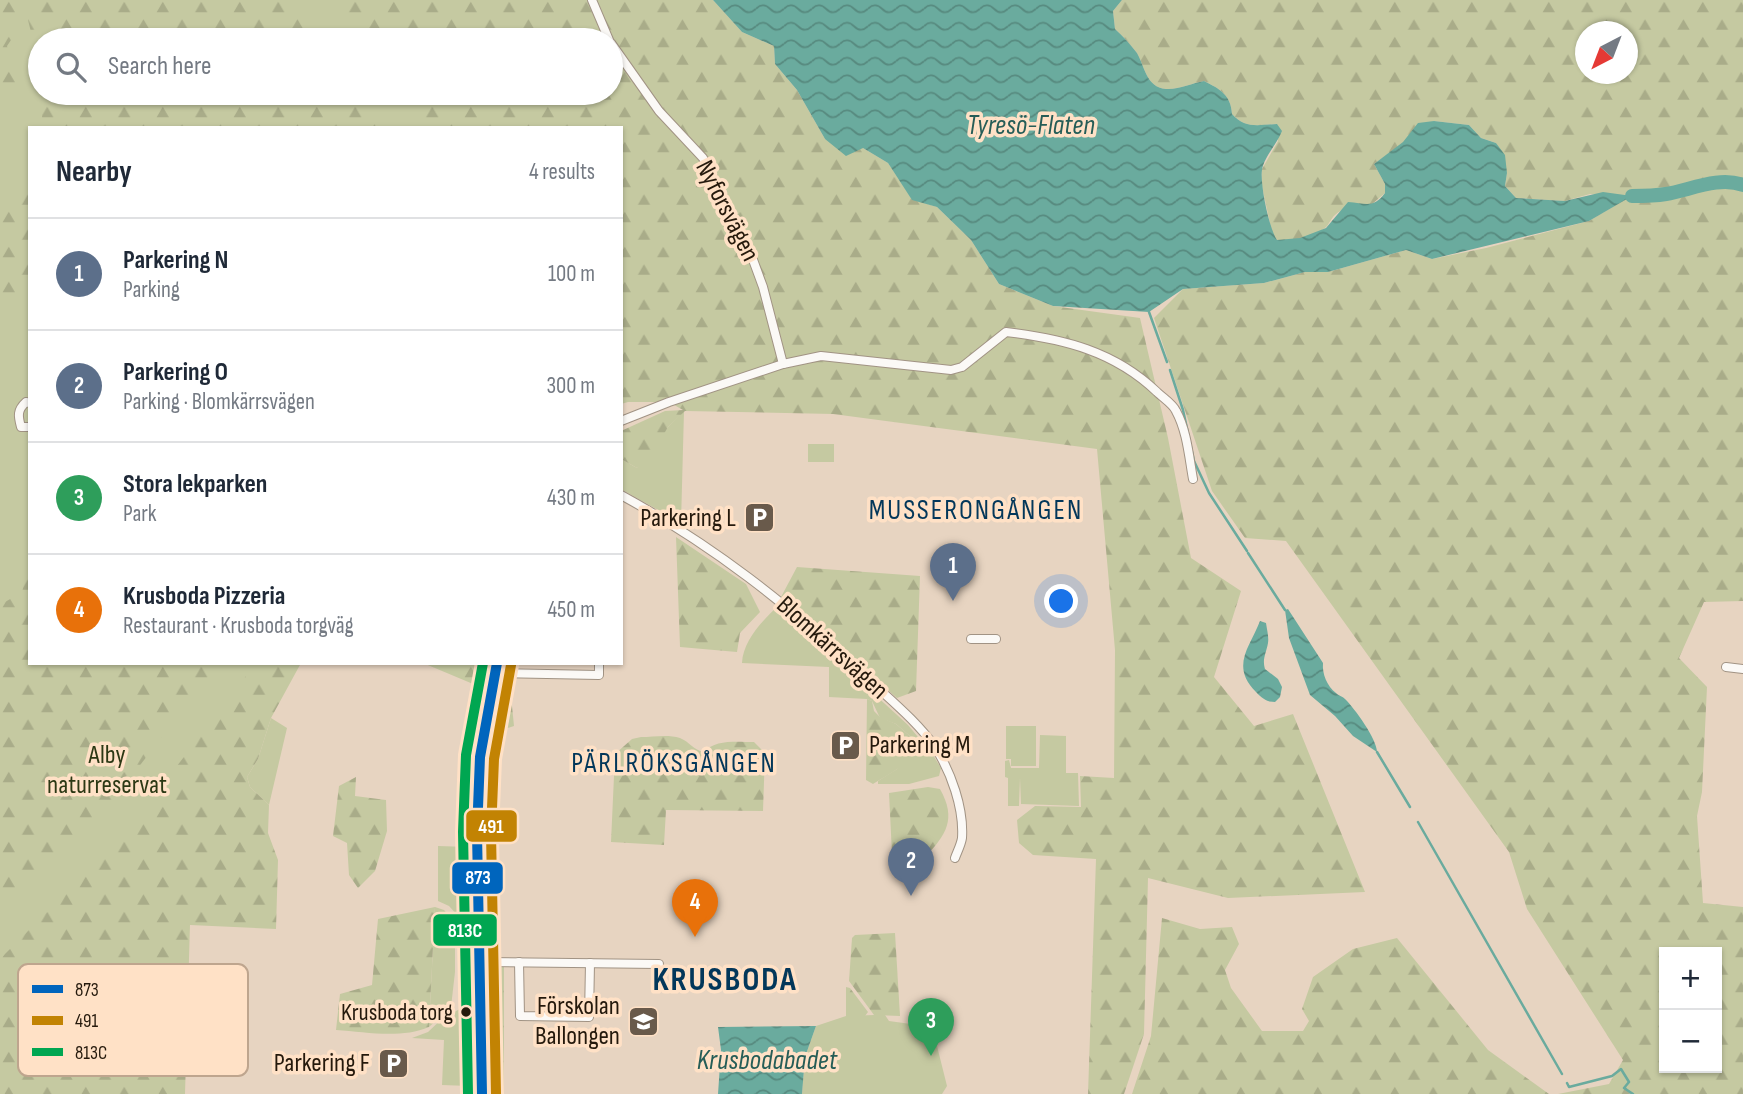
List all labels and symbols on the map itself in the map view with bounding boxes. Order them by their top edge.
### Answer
north arrow [1575,21,1638,84]
water label: Tyresö-Flaten [967,109,1095,142]
street label: Nyforsvägen [688,155,766,267]
district label: MUSSERONGÅNGEN [869,494,1083,527]
parking icon: Parkering L [742,501,776,535]
place label: Parkering L [640,503,736,534]
pin: 1 [930,543,976,601]
your location [1044,584,1078,618]
street label: Blomkärrsvägen [770,590,894,706]
parking icon: Parkering M [829,728,863,762]
place label: Parkering M [869,730,970,761]
park label: Alby naturreservat [47,740,167,801]
district label: PÄRLRÖKSGÅNGEN [571,747,777,780]
line badge: 491 [465,809,518,843]
text: 491 [478,816,504,839]
pin: 2 [888,838,934,896]
line badge: 873 [451,861,504,895]
text: 873 [465,867,491,890]
pin: 4 [672,879,718,937]
line badge: 813C [432,913,498,947]
text: 813C [448,920,483,943]
district label: KRUSBODA [652,960,798,1000]
legend [18,964,248,1076]
text: 873 [75,979,99,1002]
place label: Förskolan Ballongen [535,991,620,1052]
place label: Krusboda torg [341,998,453,1027]
pin: 3 [908,998,954,1056]
school or university icon: Förskolan Ballongen [626,1004,660,1038]
marker: Krusboda torg [459,1005,473,1019]
text: 491 [75,1010,98,1033]
text: 813C [75,1042,107,1065]
water label: Krusbodabadet [697,1044,838,1077]
parking icon: Parkering F [376,1046,410,1080]
place label: Parkering F [274,1048,370,1079]

